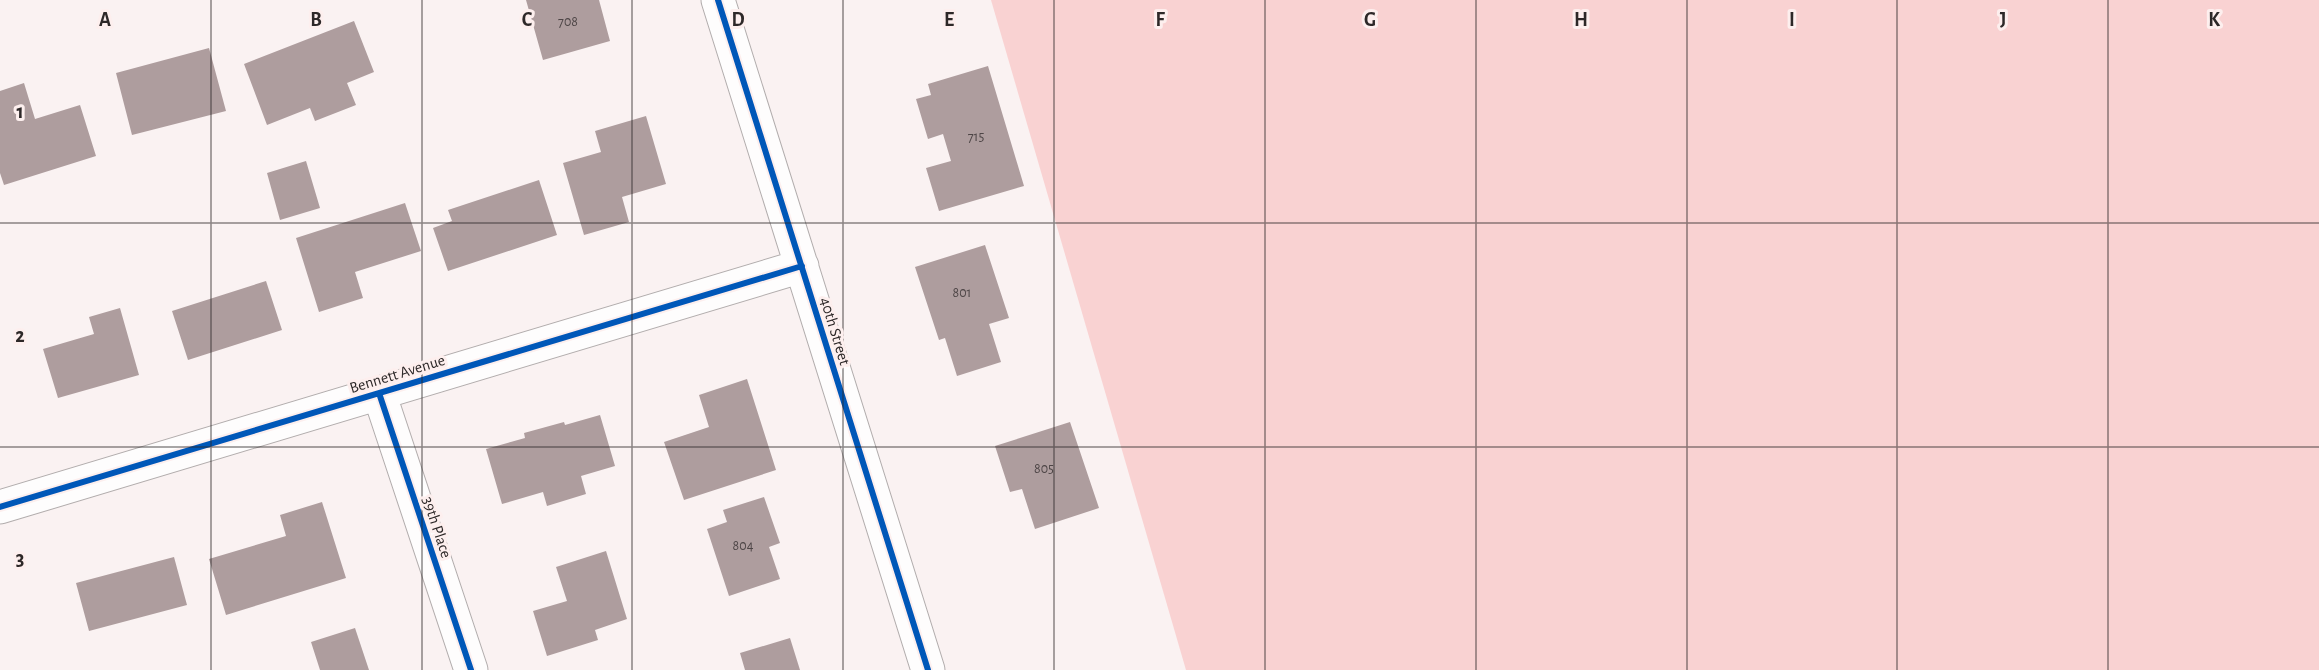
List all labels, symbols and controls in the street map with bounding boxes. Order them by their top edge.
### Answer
text: A [99,10,111,30]
text: B [310,10,322,30]
text: C [522,10,533,30]
text: D [731,10,745,30]
text: E [944,10,954,30]
text: F [1155,10,1165,30]
text: G [1364,10,1376,30]
text: H [1574,10,1588,30]
text: I [1789,10,1795,30]
text: J [2000,10,2006,30]
text: K [2208,10,2220,30]
house number: 708 [558,15,578,29]
text: 1 [16,102,24,122]
house number: 715 [968,130,984,144]
house number: 801 [953,286,971,300]
street label: 40th Street [817,296,853,367]
text: 2 [15,326,25,346]
street label: Bennett Avenue [348,352,447,396]
house number: 805 [1034,462,1054,476]
street label: 39th Place [420,495,454,560]
house number: 804 [733,539,754,553]
text: 3 [16,549,24,569]

